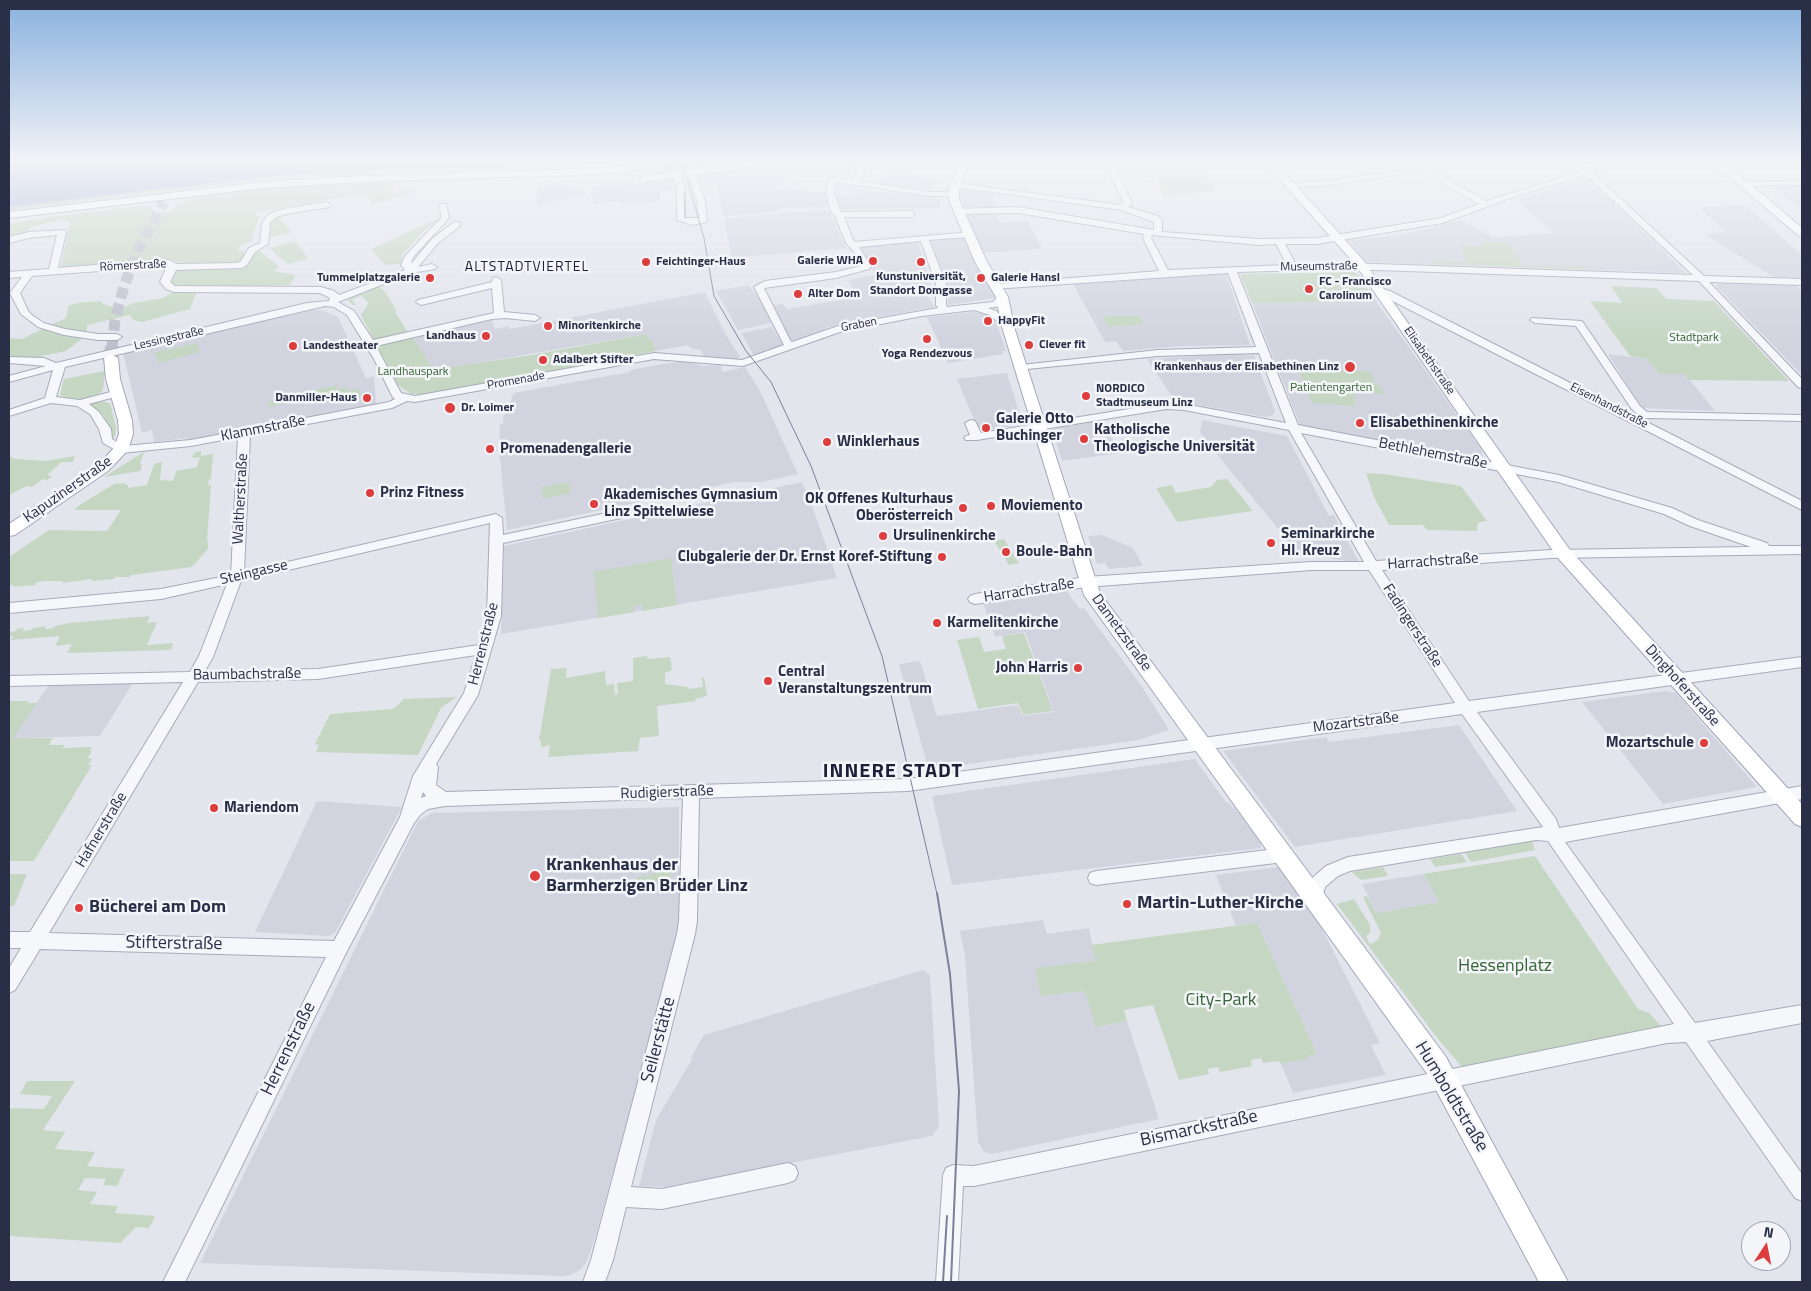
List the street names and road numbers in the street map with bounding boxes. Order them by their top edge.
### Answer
street label: Römerstraße [99,257,167,275]
street label: Museumstraße [1280,259,1358,275]
street label: Graben [840,314,878,336]
street label: Lessingstraße [133,324,205,354]
street label: Elisabethstraße [1400,324,1458,398]
street label: Promenade [486,369,546,393]
street label: Eisenhandstraße [1568,380,1650,432]
street label: Klammstraße [219,412,307,446]
street label: Bethlehemstraße [1377,435,1489,473]
street label: Kapuzinerstraße [20,453,116,527]
street label: Waltherstraße [230,453,252,545]
street label: Harrachstraße [1387,550,1479,574]
street label: Steingasse [218,556,290,590]
street label: Harrachstraße [983,575,1075,607]
street label: Fadingerstraße [1378,581,1446,671]
street label: Dametzstraße [1087,591,1155,675]
street label: Herrenstraße [465,601,503,687]
street label: Dinghoferstraße [1641,642,1723,730]
street label: Baumbachstraße [193,665,301,685]
street label: Mozartstraße [1312,709,1400,737]
street label: Rudigierstraße [620,782,714,804]
street label: Hafnerstraße [73,789,131,871]
street label: Stifterstraße [125,932,223,956]
street label: Seilerstätte [637,995,681,1085]
street label: Herrenstraße [257,999,321,1099]
street label: Humboldtstraße [1410,1038,1492,1156]
street label: Bismarckstraße [1138,1106,1260,1152]

